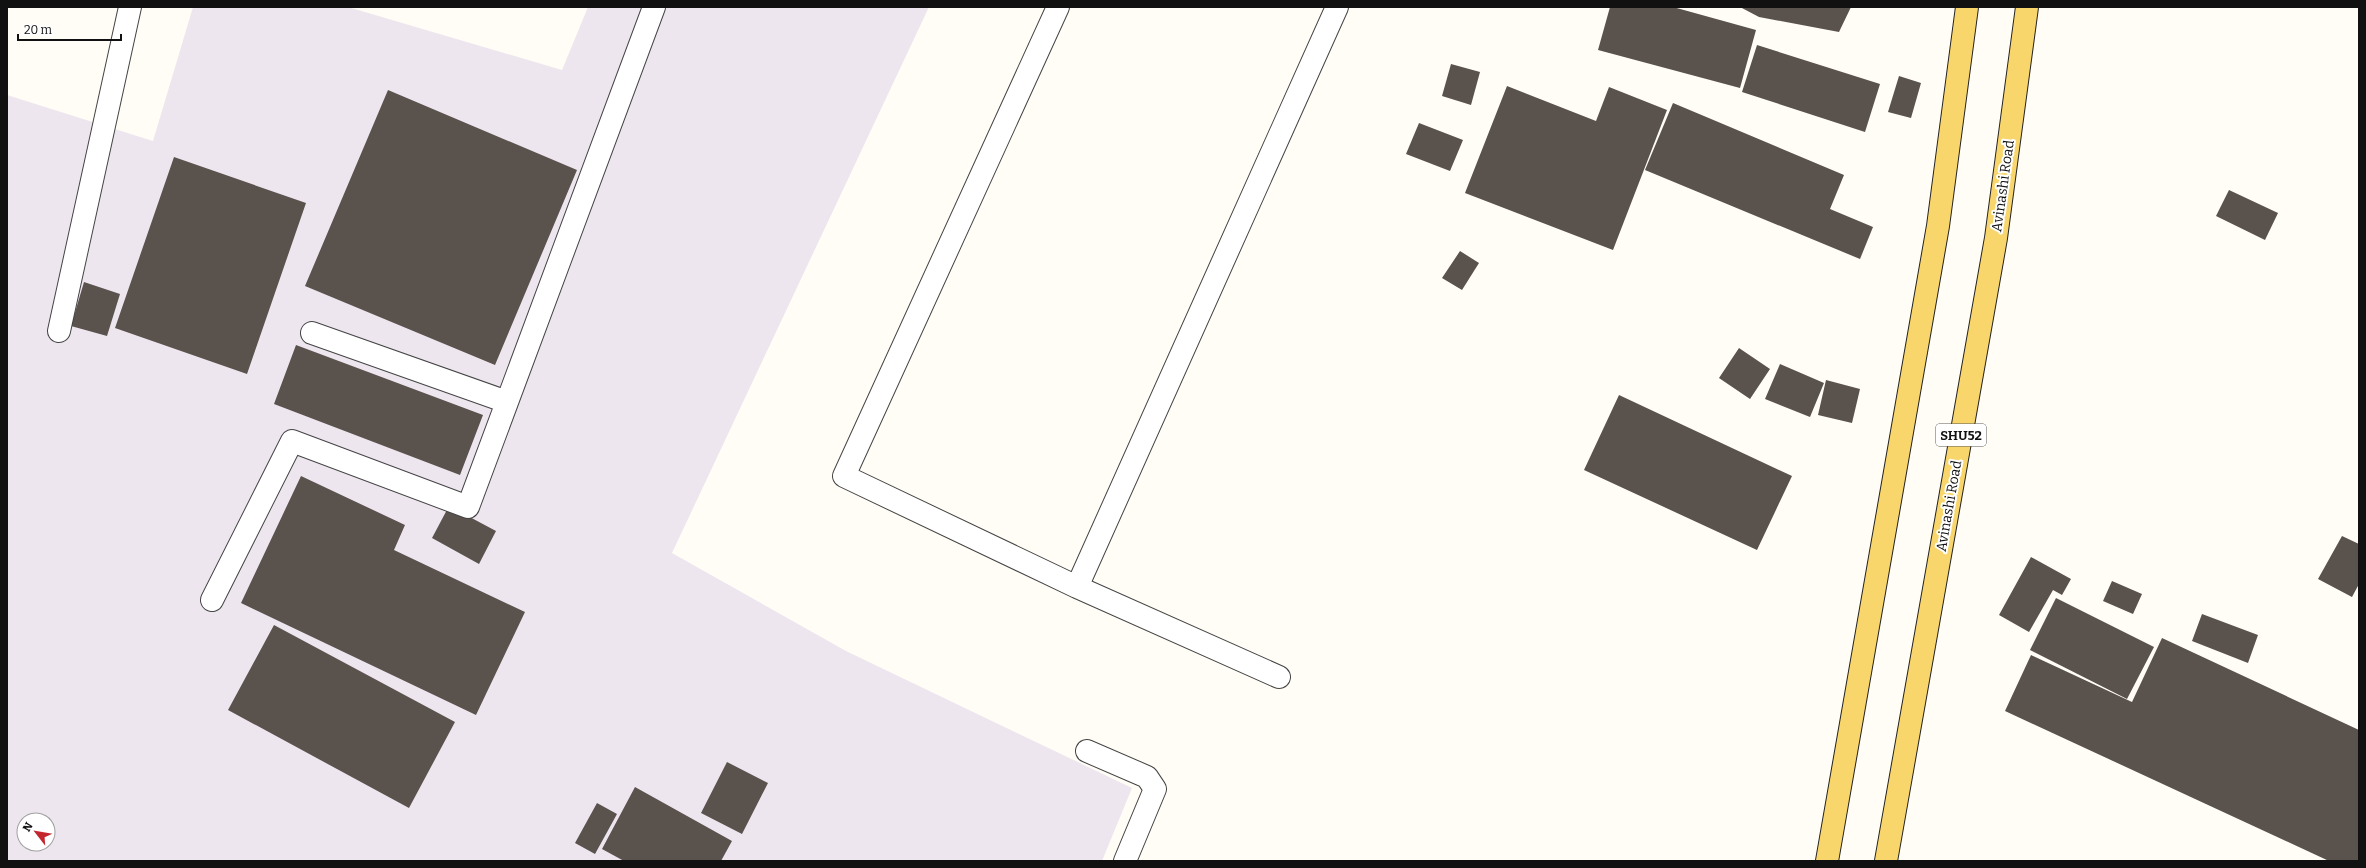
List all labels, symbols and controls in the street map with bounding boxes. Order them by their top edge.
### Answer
scale bar [18,16,121,42]
text: 20 m [24,23,53,37]
street label: Avinashi Road [1988,139,2018,233]
road number: SHU52 [1936,424,1986,446]
street label: Avinashi Road [1933,459,1965,553]
north arrow [16,812,56,852]
text: N [20,820,36,834]

